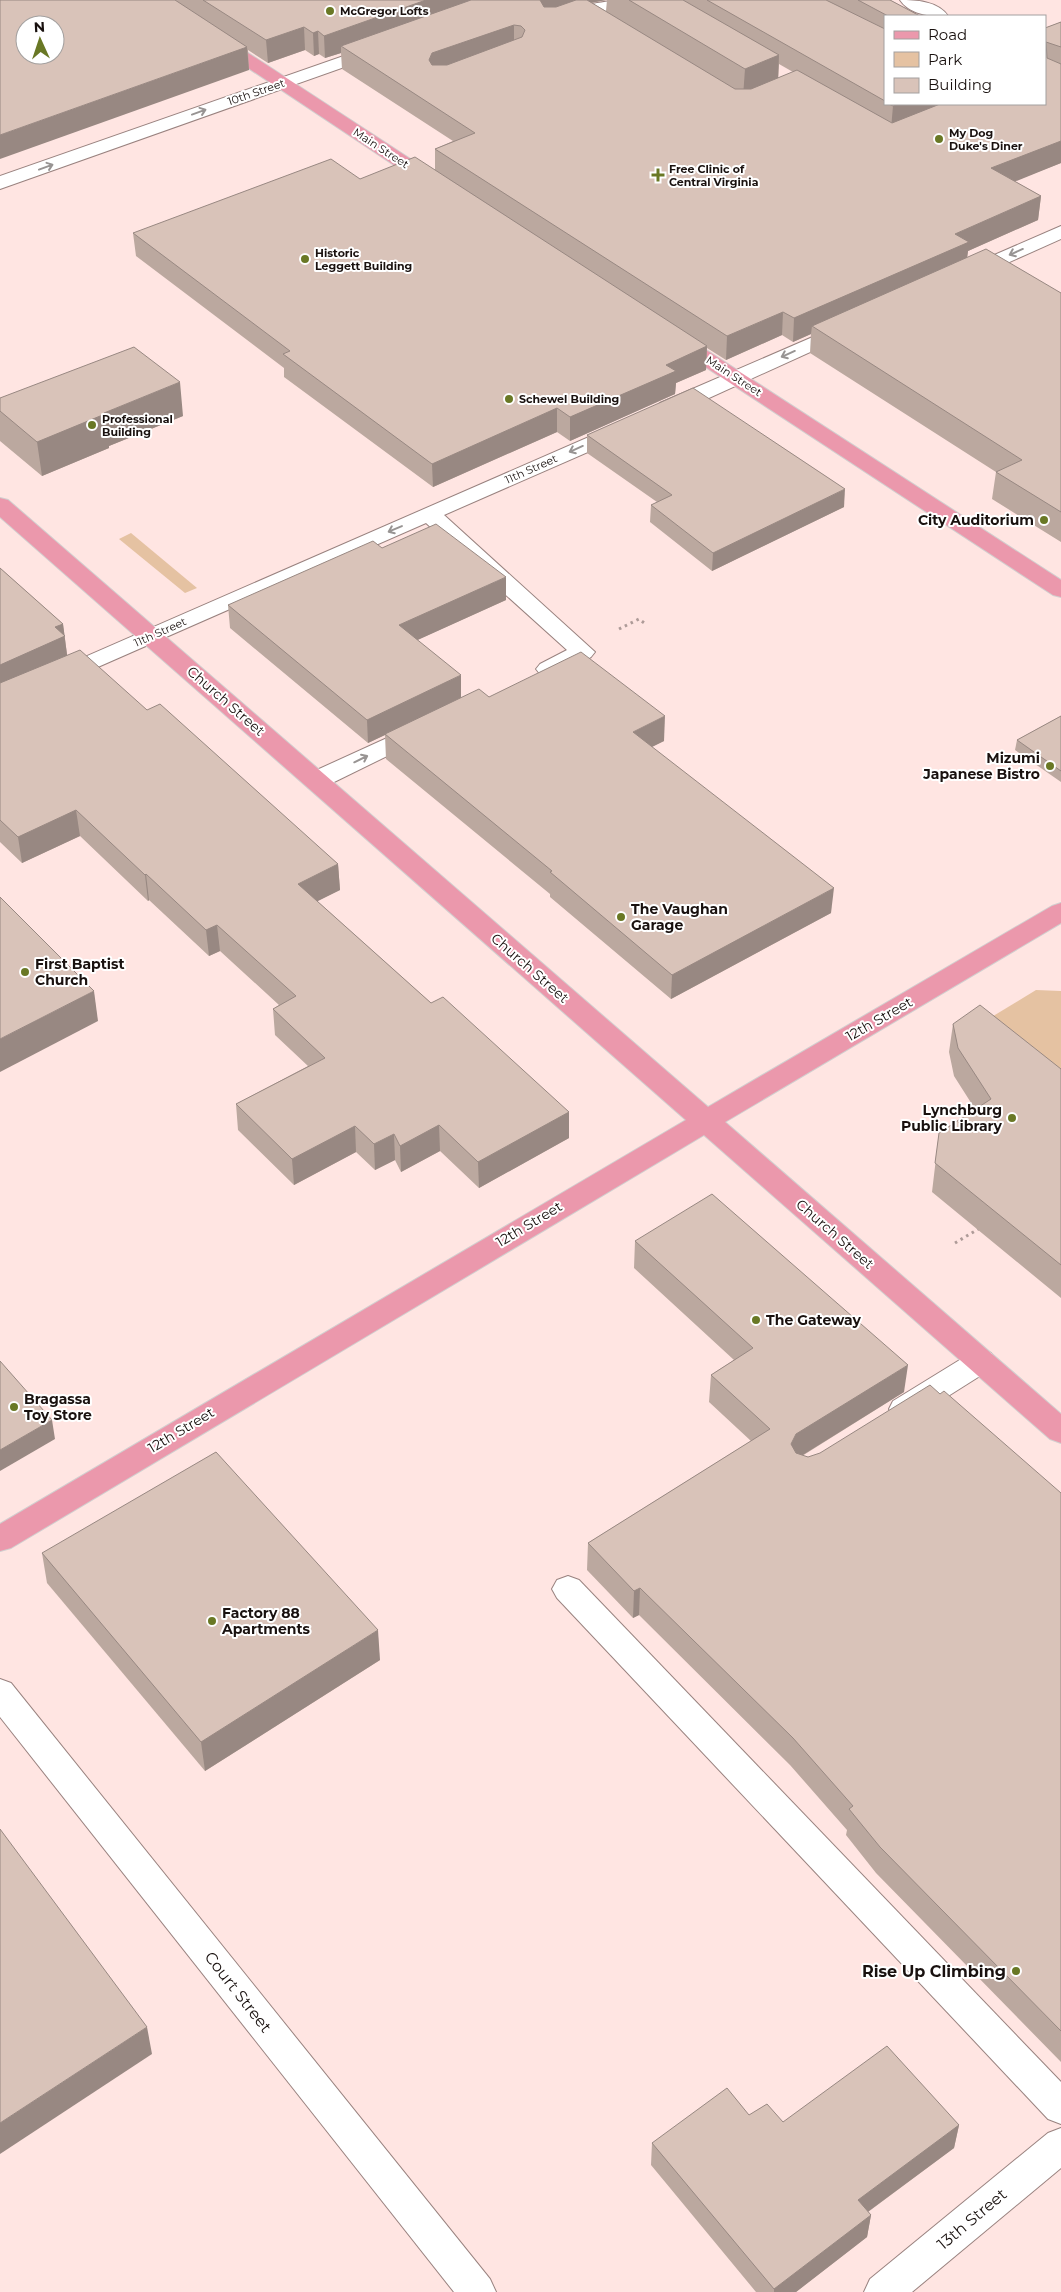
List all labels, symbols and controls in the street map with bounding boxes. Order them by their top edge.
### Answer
place label: McGregor Lofts [340,4,429,18]
marker: McGregor Lofts [324,5,336,17]
north arrow [15,15,65,65]
legend [884,15,1046,105]
text: N [33,18,45,36]
text: Road [928,25,967,44]
text: Park [928,50,962,69]
text: Building [928,75,992,94]
street label: 10th Street [226,76,287,108]
one-way arrow [191,107,207,117]
street label: Main Street [351,125,412,171]
place label: My Dog Duke's Diner [949,126,1023,153]
marker: My Dog Duke's Diner [933,133,945,145]
one-way arrow [38,162,53,171]
place label: Free Clinic of Central Virginia [669,162,759,189]
marker: Free Clinic of Central Virginia [651,168,665,182]
place label: Historic Leggett Building [315,246,412,273]
one-way arrow [1009,248,1024,257]
marker: Historic Leggett Building [299,253,311,265]
one-way arrow [781,350,796,360]
street label: Main Street [704,353,765,399]
place label: Schewel Building [519,392,619,406]
marker: Schewel Building [503,393,515,405]
place label: Professional Building [102,412,173,439]
marker: Professional Building [86,419,98,431]
one-way arrow [569,444,584,454]
street label: 11th Street [503,451,560,487]
place label: City Auditorium [918,511,1034,529]
marker: City Auditorium [1038,514,1050,526]
one-way arrow [388,524,403,534]
street label: 11th Street [132,614,189,650]
street label: Church Street [183,662,269,740]
place label: Mizumi Japanese Bistro [922,749,1040,783]
one-way arrow [353,754,368,763]
marker: Mizumi Japanese Bistro [1044,760,1056,772]
place label: The Vaughan Garage [631,900,728,934]
marker: The Vaughan Garage [615,911,627,923]
street label: Church Street [487,929,573,1007]
place label: First Baptist Church [35,955,125,989]
marker: First Baptist Church [19,966,31,978]
street label: 12th Street [842,993,916,1045]
place label: Lynchburg Public Library [901,1101,1003,1135]
marker: Lynchburg Public Library [1006,1112,1018,1124]
street label: Church Street [792,1195,878,1273]
street label: 12th Street [493,1197,566,1251]
place label: The Gateway [766,1311,861,1329]
marker: The Gateway [750,1314,762,1326]
place label: Bragassa Toy Store [24,1390,92,1424]
marker: Bragassa Toy Store [8,1401,20,1413]
street label: 12th Street [145,1403,218,1457]
place label: Factory 88 Apartments [221,1604,311,1638]
marker: Factory 88 Apartments [206,1615,218,1627]
street label: Court Street [201,1948,276,2037]
place label: Rise Up Climbing [862,1962,1006,1981]
marker: Rise Up Climbing [1010,1965,1022,1977]
street label: 13th Street [933,2184,1011,2253]

